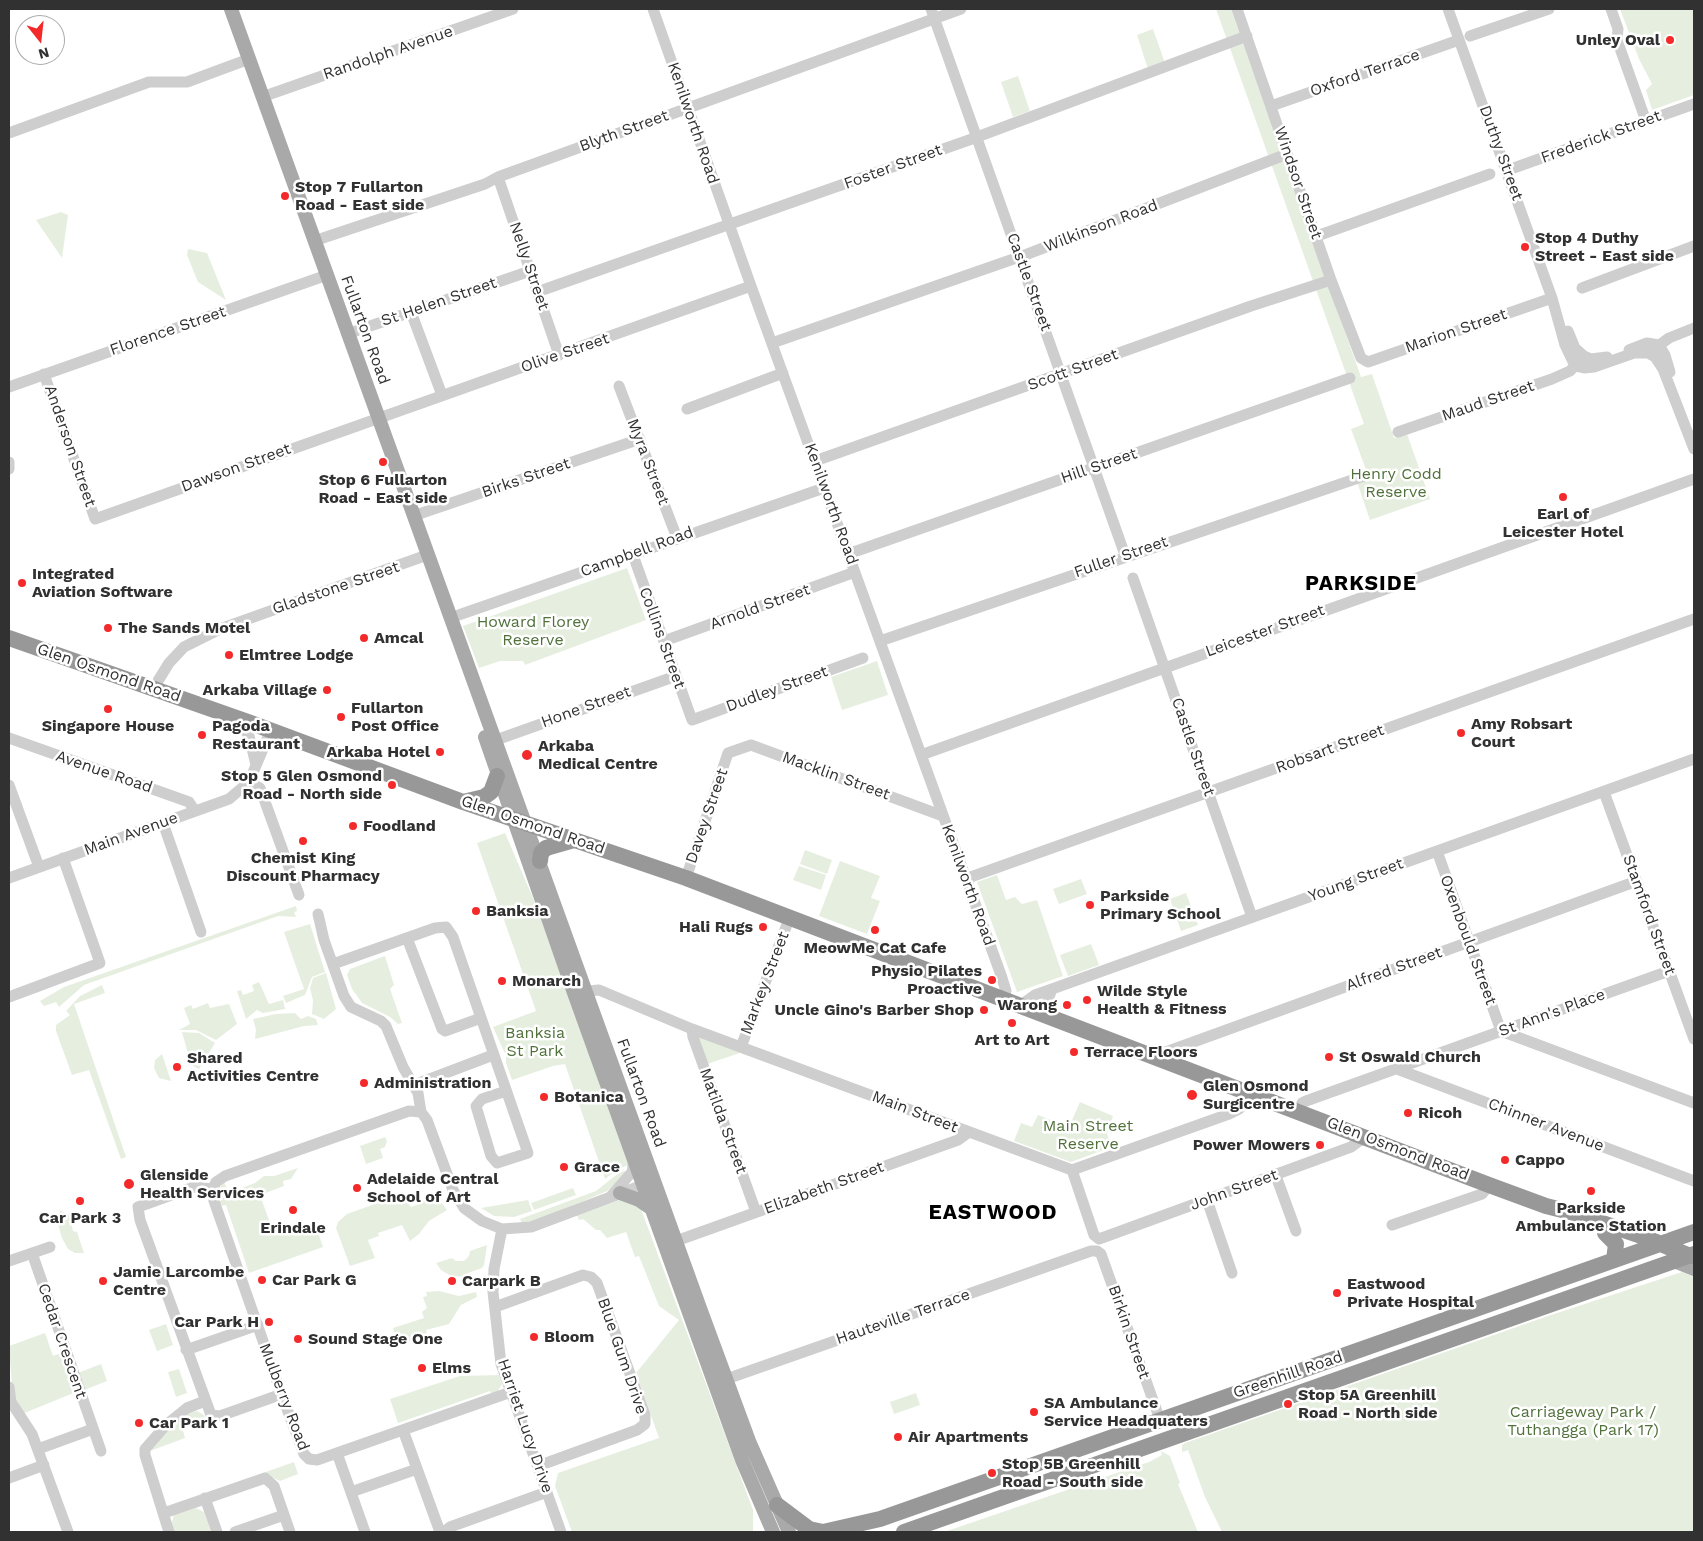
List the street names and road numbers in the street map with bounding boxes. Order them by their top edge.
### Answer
street label: Randolph Avenue [321,22,455,84]
street label: Oxford Terrace [1308,45,1422,101]
street label: Kenilworth Road [663,59,723,187]
street label: Duthy Street [1475,103,1527,203]
street label: Blyth Street [577,106,671,156]
street label: Frederick Street [1538,106,1664,168]
street label: Windsor Street [1270,124,1326,242]
street label: Foster Street [841,140,945,194]
street label: Wilkinson Road [1041,195,1161,257]
street label: Nelly Street [505,219,553,313]
street label: Castle Street [1002,230,1056,334]
street label: Fullarton Road [336,273,394,387]
street label: St Helen Street [379,273,499,331]
street label: Florence Street [107,302,229,360]
street label: Marion Street [1403,305,1509,357]
street label: Olive Street [518,329,612,377]
street label: Scott Street [1025,345,1121,395]
street label: Maud Street [1439,376,1537,426]
street label: Anderson Street [40,383,100,509]
street label: Myra Street [623,416,673,508]
street label: Dawson Street [179,439,293,497]
street label: Kenilworth Road [800,441,862,567]
street label: Hill Street [1058,444,1140,488]
street label: Birks Street [479,454,573,502]
street label: Campbell Road [578,523,696,581]
street label: Fuller Street [1071,532,1171,582]
street label: Gladstone Street [270,557,402,619]
street label: Arnold Street [707,580,813,634]
street label: Collins Street [635,585,689,691]
street label: Leicester Street [1203,601,1327,661]
street label: Glen Osmond Road [35,639,183,707]
street label: Dudley Street [723,662,831,716]
street label: Hone Street [539,682,633,732]
street label: Castle Street [1167,695,1219,799]
street label: Robsart Street [1273,721,1387,777]
street label: Avenue Road [53,746,155,798]
street label: Macklin Street [779,748,893,804]
street label: Davey Street [682,766,732,866]
street label: Glen Osmond Road [459,791,607,859]
street label: Main Avenue [81,808,181,860]
street label: Kenilworth Road [937,822,999,948]
street label: Stamford Street [1618,852,1680,978]
street label: Young Street [1306,854,1406,906]
street label: Oxenbould Street [1436,872,1500,1008]
street label: Markey Street [737,929,793,1037]
street label: Alfred Street [1343,943,1445,995]
street label: St Ann's Place [1496,985,1608,1041]
street label: Fullarton Road [612,1036,670,1150]
street label: Matilda Street [695,1066,751,1176]
street label: Main Street [869,1087,961,1137]
street label: Chinner Avenue [1485,1094,1607,1156]
street label: Glen Osmond Road [1324,1113,1472,1185]
street label: Elizabeth Street [761,1157,887,1219]
street label: John Street [1188,1165,1280,1215]
street label: Cedar Crescent [33,1281,91,1401]
street label: Birkin Street [1104,1283,1154,1381]
street label: Hauteville Terrace [833,1285,973,1349]
street label: Blue Gum Drive [593,1295,651,1417]
street label: Mulberry Road [255,1341,313,1453]
street label: Greenhill Road [1231,1347,1345,1403]
street label: Harriet Lucy Drive [493,1356,557,1496]

